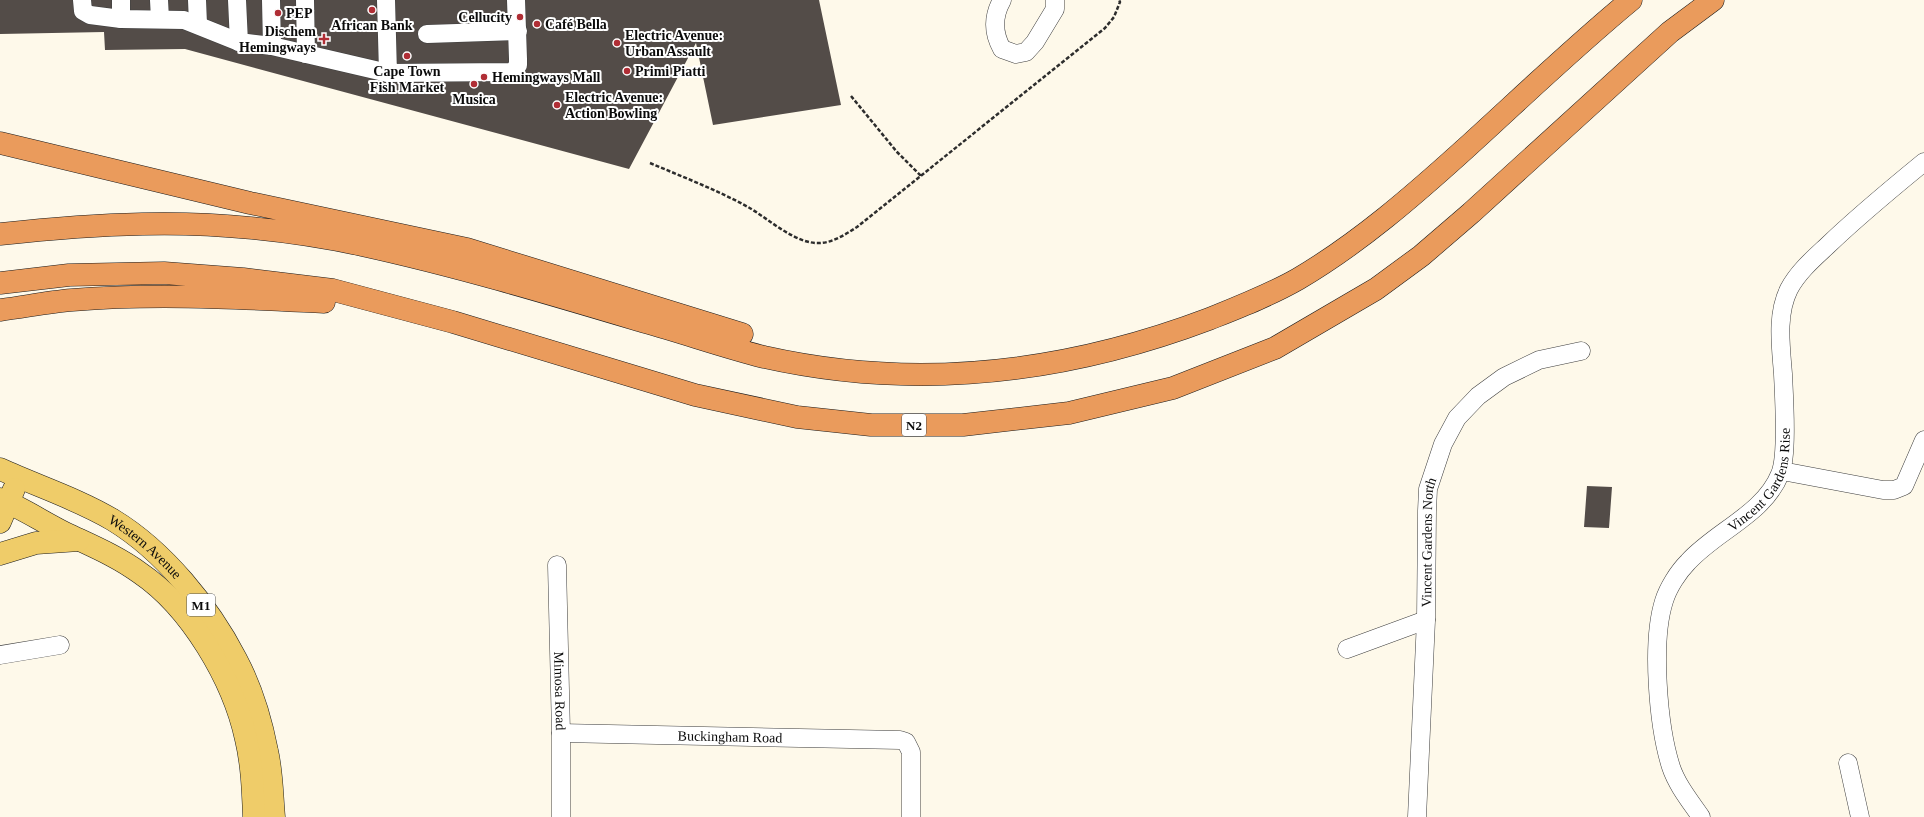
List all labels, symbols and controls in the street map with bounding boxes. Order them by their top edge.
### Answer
marker: African Bank [367,5,377,15]
place label: PEP [286,6,313,21]
marker: PEP [273,8,283,18]
place label: Cellucity [458,10,512,25]
marker: Cellucity [515,12,525,22]
place label: Café Bella [545,17,607,32]
place label: African Bank [331,18,413,33]
marker: Café Bella [532,19,542,29]
place label: Dischem Hemingways [239,24,317,55]
place label: Electric Avenue: Urban Assault [625,28,723,59]
marker: Dischem Hemingways [319,34,329,44]
marker: Electric Avenue: Urban Assault [612,38,622,48]
marker: Cape Town Fish Market [402,51,412,61]
place label: Cape Town Fish Market [370,64,444,95]
place label: Primi Piatti [635,64,705,79]
marker: Primi Piatti [622,66,632,76]
place label: Hemingways Mall [492,70,601,85]
marker: Hemingways Mall [479,72,489,82]
marker: Musica [469,79,479,89]
place label: Electric Avenue: Action Bowling [565,90,663,121]
place label: Musica [452,92,496,107]
marker: Electric Avenue: Action Bowling [552,100,562,110]
road number: N2 [902,414,926,436]
street label: Vincent Gardens Rise [1725,428,1793,535]
street label: Vincent Gardens North [1419,476,1439,607]
street label: Western Avenue [106,512,184,582]
road number: M1 [187,594,215,616]
street label: Mimosa Road [551,651,568,731]
street label: Buckingham Road [677,728,782,746]

